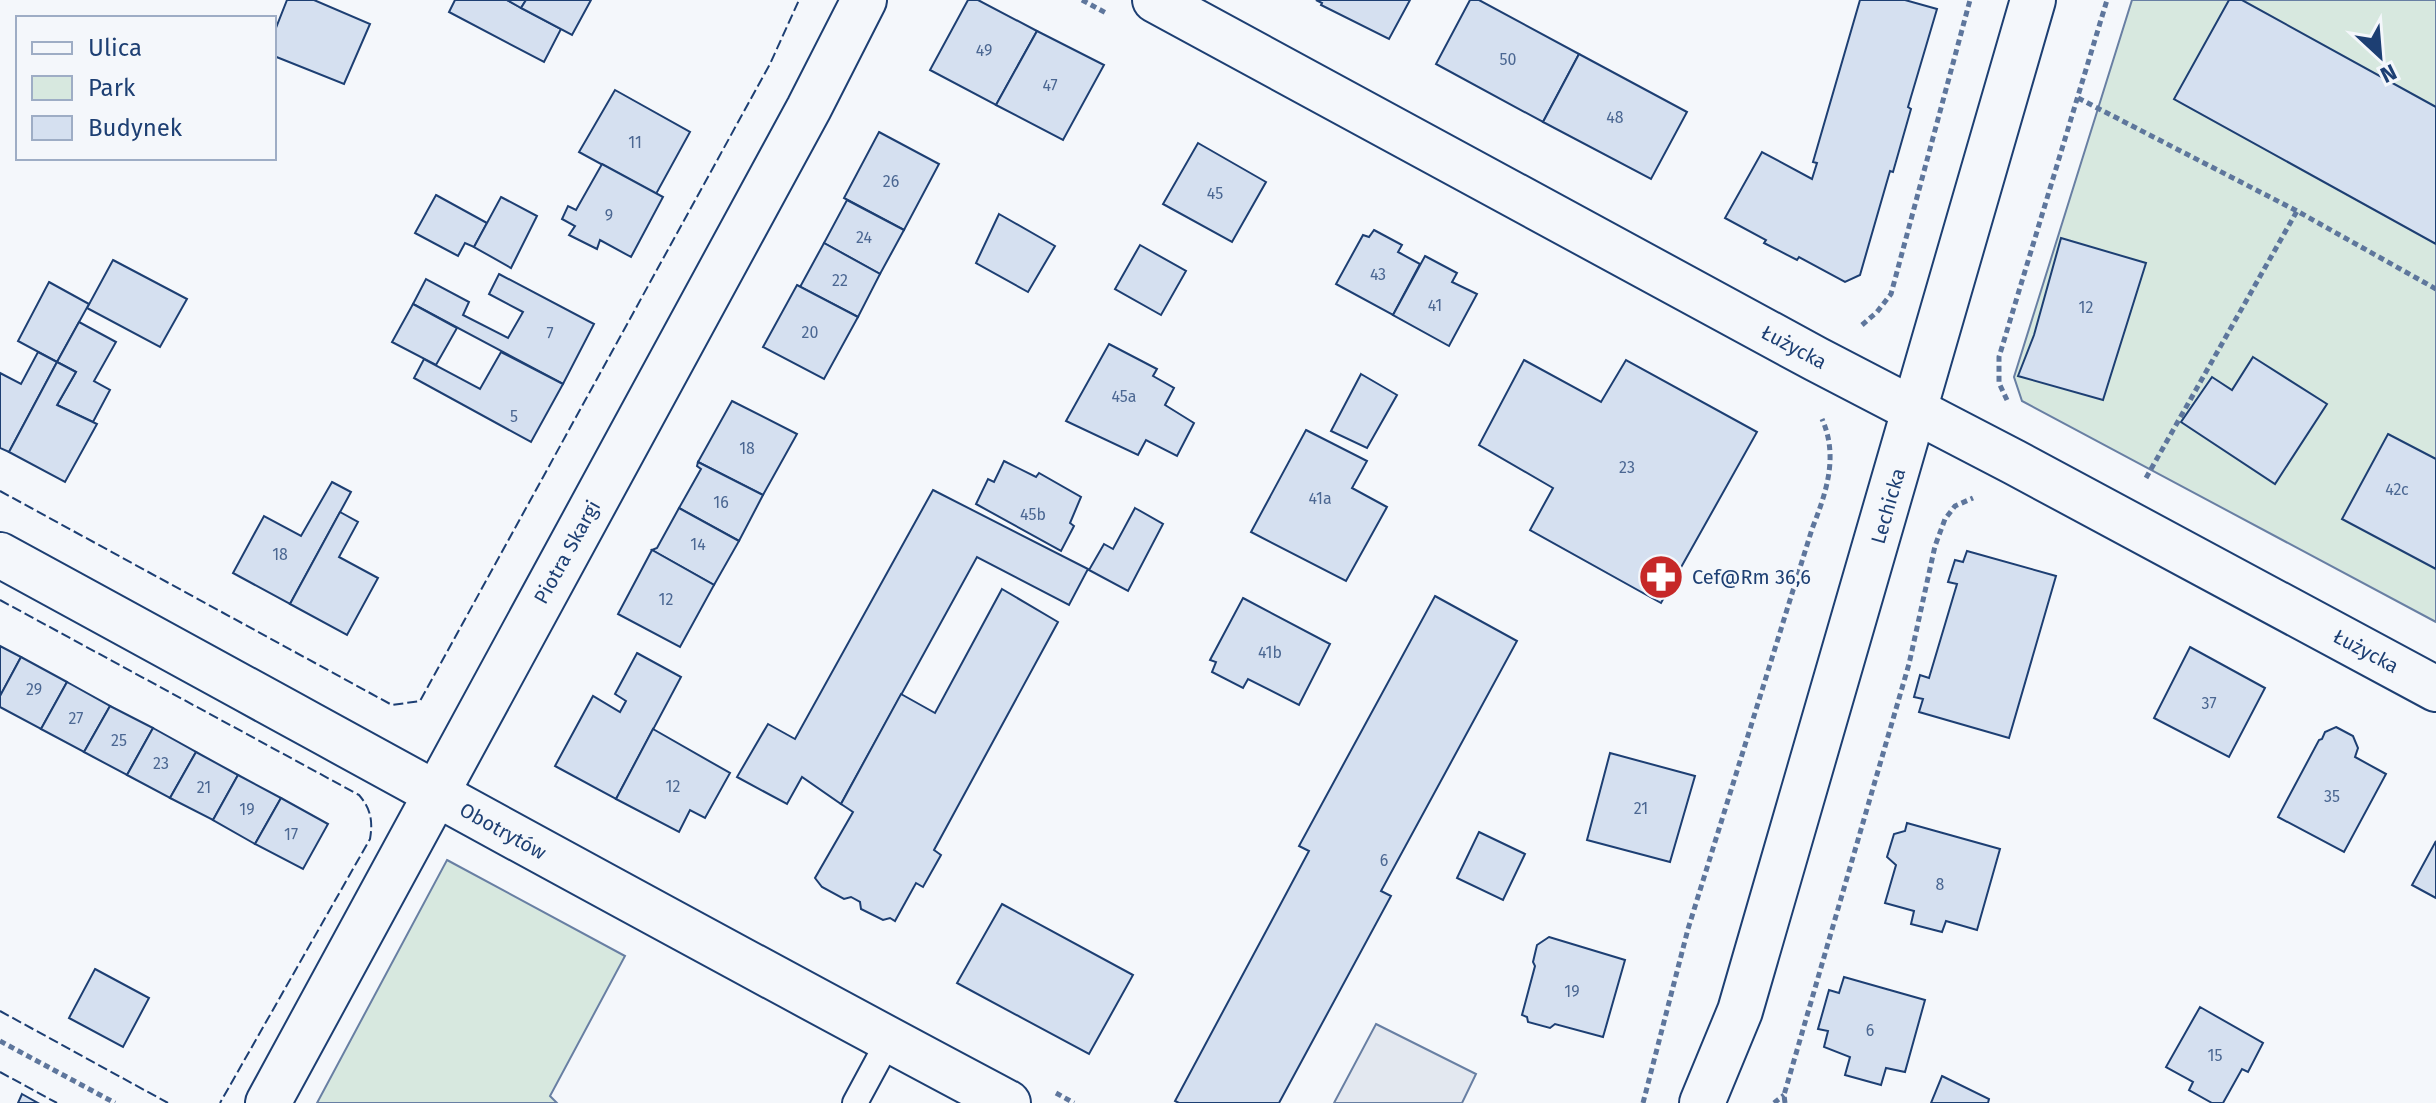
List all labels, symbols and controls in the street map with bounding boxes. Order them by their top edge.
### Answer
legend [16,16,276,160]
north arrow [2340,16,2420,96]
text: Ulica [88,34,142,62]
house number: 49 [976,41,992,60]
house number: 50 [1500,50,1517,69]
text: N [2376,58,2401,89]
text: Park [88,74,136,102]
house number: 47 [1042,76,1058,95]
house number: 48 [1606,108,1624,127]
text: Budynek [88,114,183,142]
house number: 11 [628,133,642,152]
house number: 26 [883,172,899,191]
house number: 45 [1207,184,1223,203]
house number: 9 [605,206,613,225]
house number: 24 [856,228,872,247]
house number: 43 [1370,265,1386,284]
house number: 22 [832,271,848,290]
house number: 41 [1428,296,1442,315]
house number: 12 [2079,298,2093,317]
street label: Łużycka [1757,320,1831,374]
house number: 20 [802,323,818,342]
house number: 7 [546,324,554,343]
house number: 45a [1111,387,1137,406]
house number: 5 [510,407,518,426]
house number: 18 [739,439,755,458]
house number: 23 [1619,458,1635,477]
street label: Lechicka [1866,465,1910,547]
house number: 42c [2385,480,2409,499]
house number: 41a [1308,489,1332,508]
house number: 16 [713,493,729,512]
street label: Piotra Skargi [529,496,605,608]
house number: 45b [1020,505,1046,524]
house number: 14 [690,535,706,554]
house number: 18 [272,545,288,564]
pharmacy icon: Cef@Rm 36,6 [1637,553,1685,601]
place label: Cef@Rm 36,6 [1692,565,1811,589]
house number: 12 [659,590,673,609]
street label: Łużycka [2329,624,2403,678]
house number: 41b [1258,643,1282,662]
house number: 29 [26,680,42,699]
house number: 37 [2201,694,2217,713]
house number: 27 [69,709,83,728]
house number: 25 [111,731,127,750]
house number: 23 [153,754,169,773]
house number: 12 [666,777,680,796]
house number: 21 [197,778,211,797]
house number: 35 [2324,787,2340,806]
street label: Obotrytów [456,797,550,865]
house number: 21 [1634,799,1648,818]
house number: 19 [239,800,255,819]
house number: 17 [284,825,298,844]
house number: 6 [1380,851,1388,870]
house number: 8 [1936,875,1945,894]
house number: 19 [1564,982,1580,1001]
house number: 6 [1866,1021,1874,1040]
house number: 15 [2208,1046,2222,1065]

